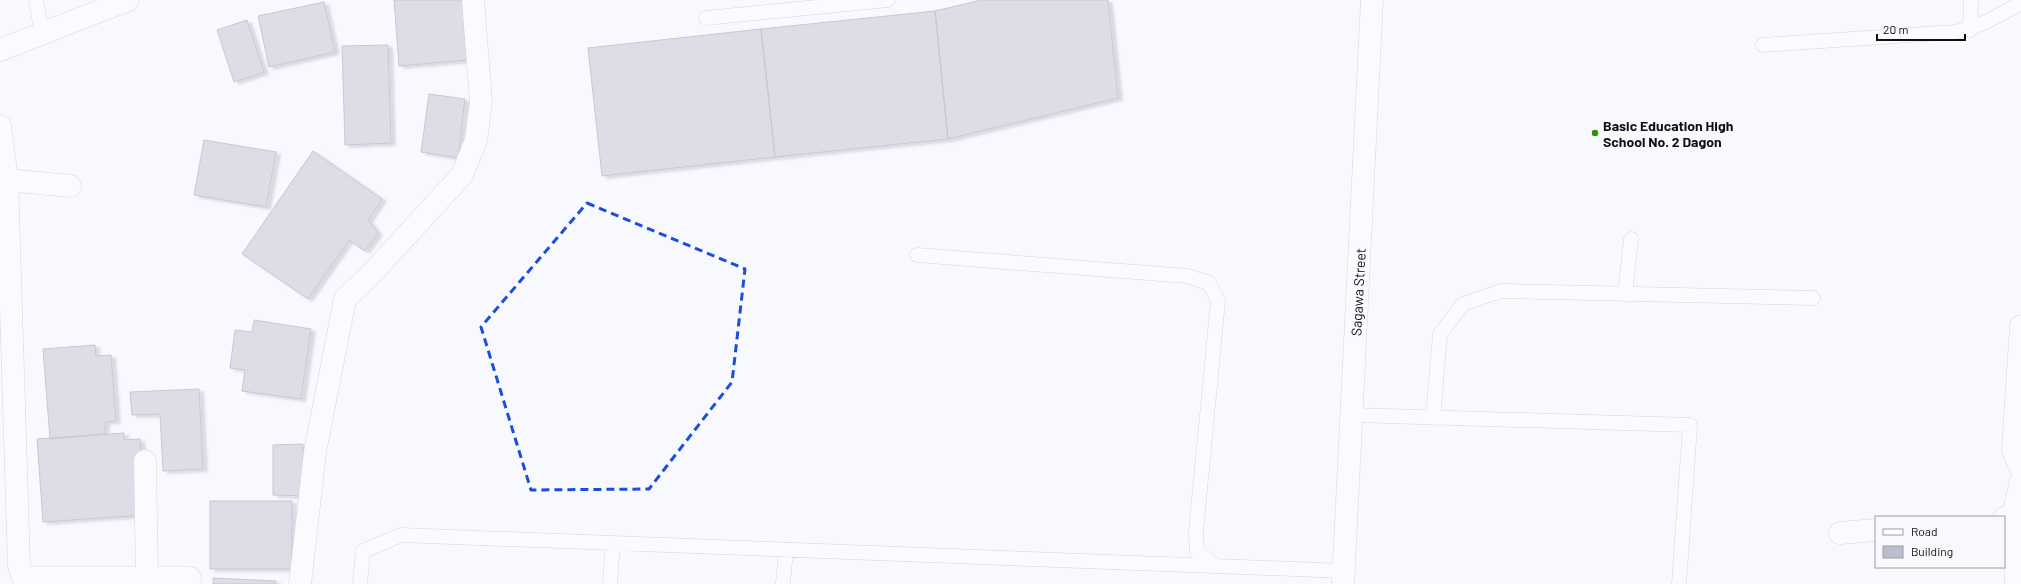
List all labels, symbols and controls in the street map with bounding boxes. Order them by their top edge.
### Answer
scale bar [1877,16,1965,42]
text: 20 m [1883,22,1909,36]
place label: Basic Education High School No. 2 Dagon [1603,117,1733,150]
marker: Basic Education High School No. 2 Dagon [1590,128,1600,138]
street label: Sagawa Street [1347,248,1369,336]
legend [1875,516,2005,568]
text: Road [1911,524,1938,538]
text: Building [1911,544,1953,558]

